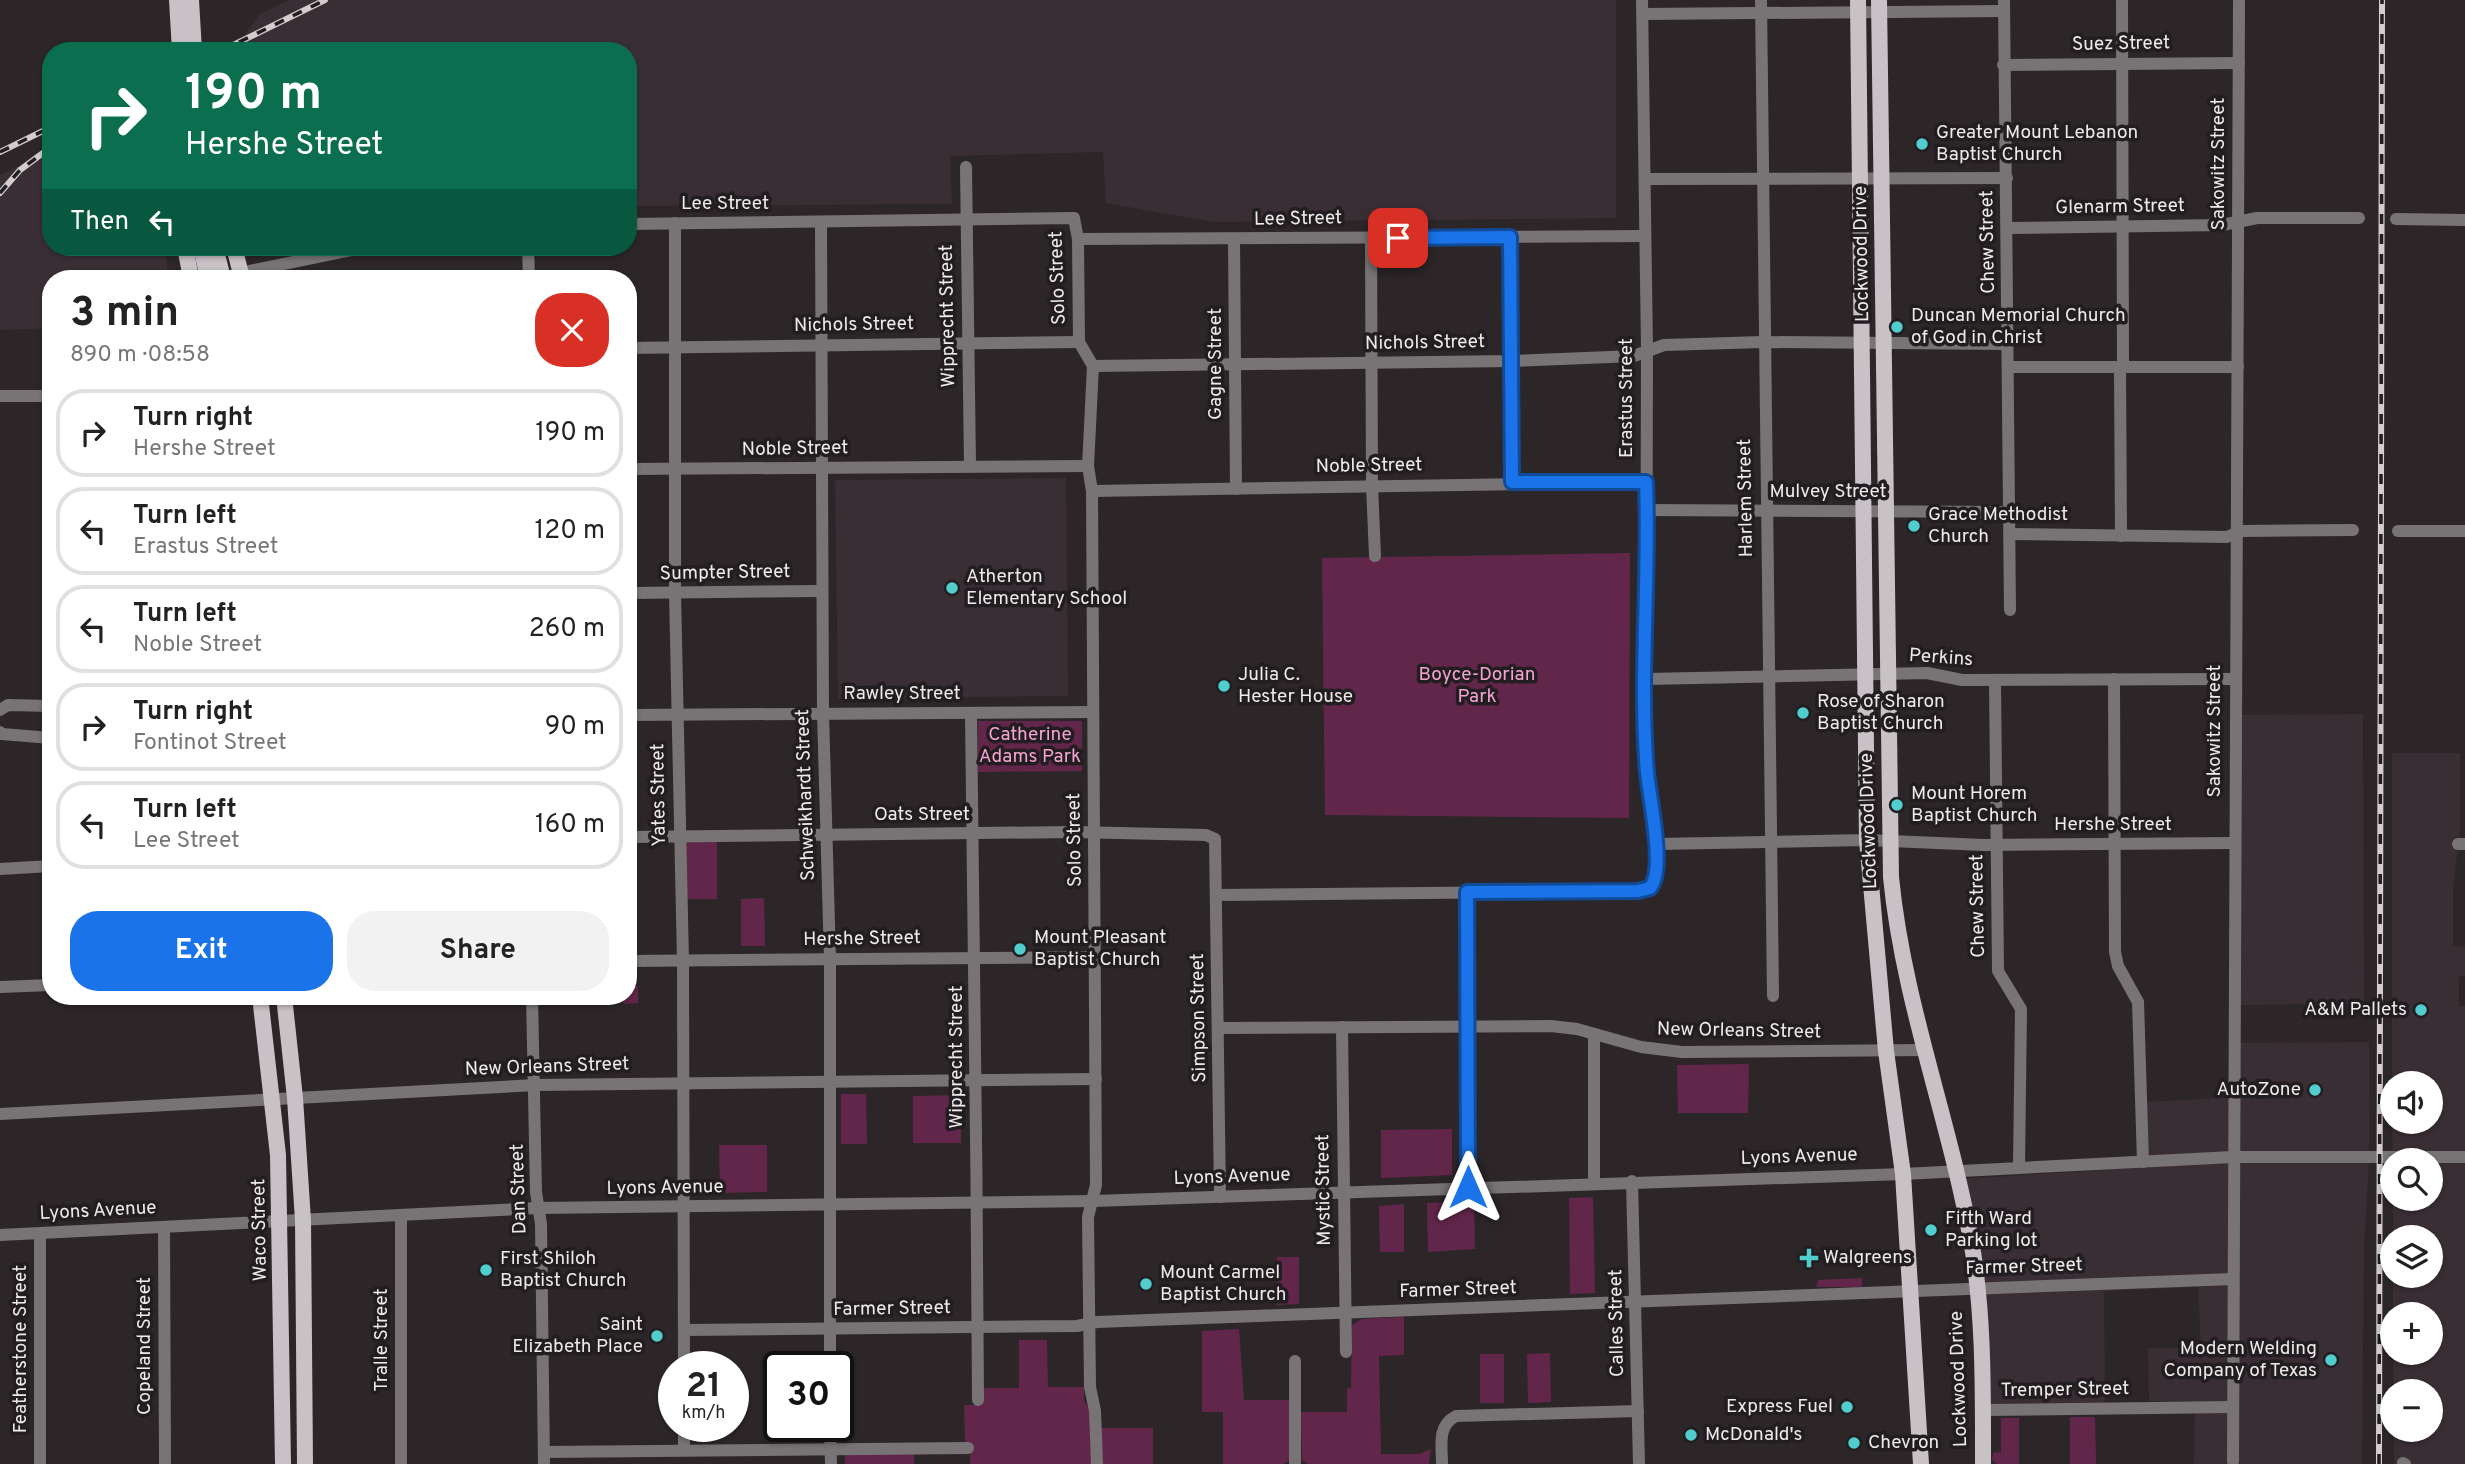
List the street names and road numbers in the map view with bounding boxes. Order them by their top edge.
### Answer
street label: Suez Street [2072,31,2170,57]
street label: Sakowitz Street [2207,97,2231,231]
street label: Lockwood Drive [1849,186,1875,322]
street label: Chew Street [1975,190,2001,294]
street label: Lee Street [681,192,769,216]
street label: Glenarm Street [2055,194,2185,220]
street label: Lee Street [1254,206,1342,232]
street label: Solo Street [1044,231,1072,325]
street label: Wipprecht Street [935,244,961,388]
street label: Gagne Street [1204,308,1228,420]
street label: Nichols Street [794,312,914,338]
street label: Nichols Street [1365,330,1485,356]
street label: Erastus Street [1615,338,1639,458]
street label: Noble Street [741,436,849,462]
street label: Harlem Street [1733,439,1759,557]
street label: Noble Street [1315,453,1423,479]
street label: Mulvey Street [1769,480,1887,504]
street label: Sumpter Street [659,560,791,586]
street label: Perkins [1908,644,1974,672]
street label: Sakowitz Street [2203,664,2227,798]
street label: Rawley Street [843,682,961,706]
street label: Schweikhardt Street [791,709,821,881]
street label: Yates Street [646,743,672,847]
street label: Lockwood Drive [1855,753,1883,889]
street label: Solo Street [1062,793,1088,887]
street label: Oats Street [874,803,970,827]
street label: Hershe Street [2054,813,2172,837]
street label: Chew Street [1965,854,1991,958]
street label: Hershe Street [803,926,921,952]
street label: Simpson Street [1186,953,1212,1083]
street label: Wipprecht Street [945,985,969,1129]
street label: New Orleans Street [1657,1018,1821,1044]
street label: New Orleans Street [464,1052,630,1082]
street label: Mystic Street [1311,1134,1337,1246]
street label: Dan Street [505,1143,533,1235]
street label: Lyons Avenue [1740,1143,1858,1171]
street label: Lyons Avenue [1173,1163,1291,1191]
street label: Lyons Avenue [606,1175,724,1201]
street label: Waco Street [247,1178,273,1282]
street label: Lyons Avenue [39,1196,157,1226]
street label: Farmer Street [1965,1253,2083,1281]
street label: Featherstone Street [9,1265,33,1433]
street label: Calles Street [1604,1269,1630,1377]
street label: Farmer Street [1399,1276,1517,1304]
street label: Copeland Street [133,1277,157,1415]
street label: Tralle Street [370,1288,394,1392]
street label: Farmer Street [833,1296,951,1322]
street label: Lockwood Drive [1945,1311,1973,1447]
street label: Tremper Street [2000,1377,2130,1403]

